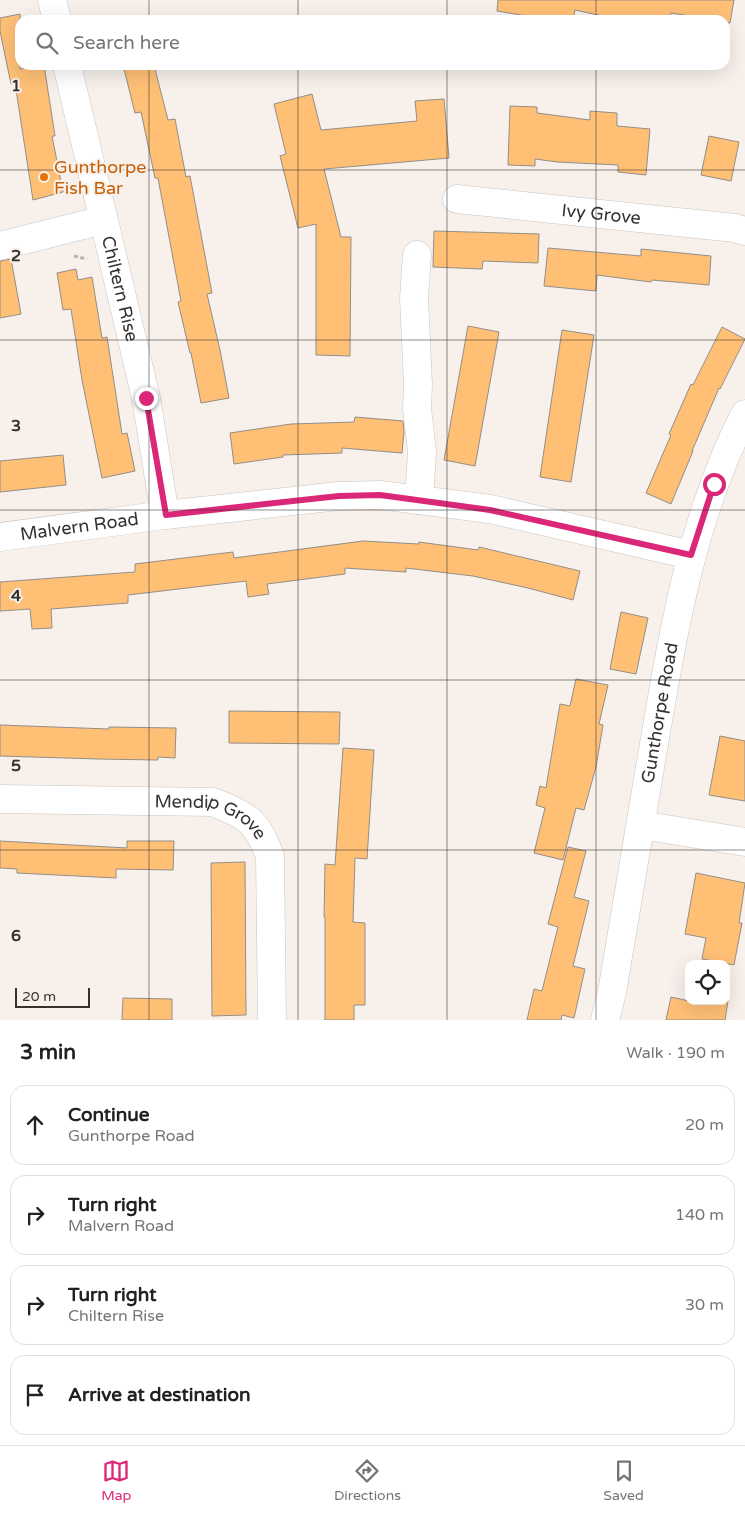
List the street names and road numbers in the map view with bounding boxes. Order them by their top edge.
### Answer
street label: Ivy Grove [560,199,642,229]
street label: Chiltern Rise [97,234,143,344]
street label: Malvern Road [19,508,140,545]
street label: Gunthorpe Road [637,641,683,785]
street label: Mendip Grove [154,790,272,843]

